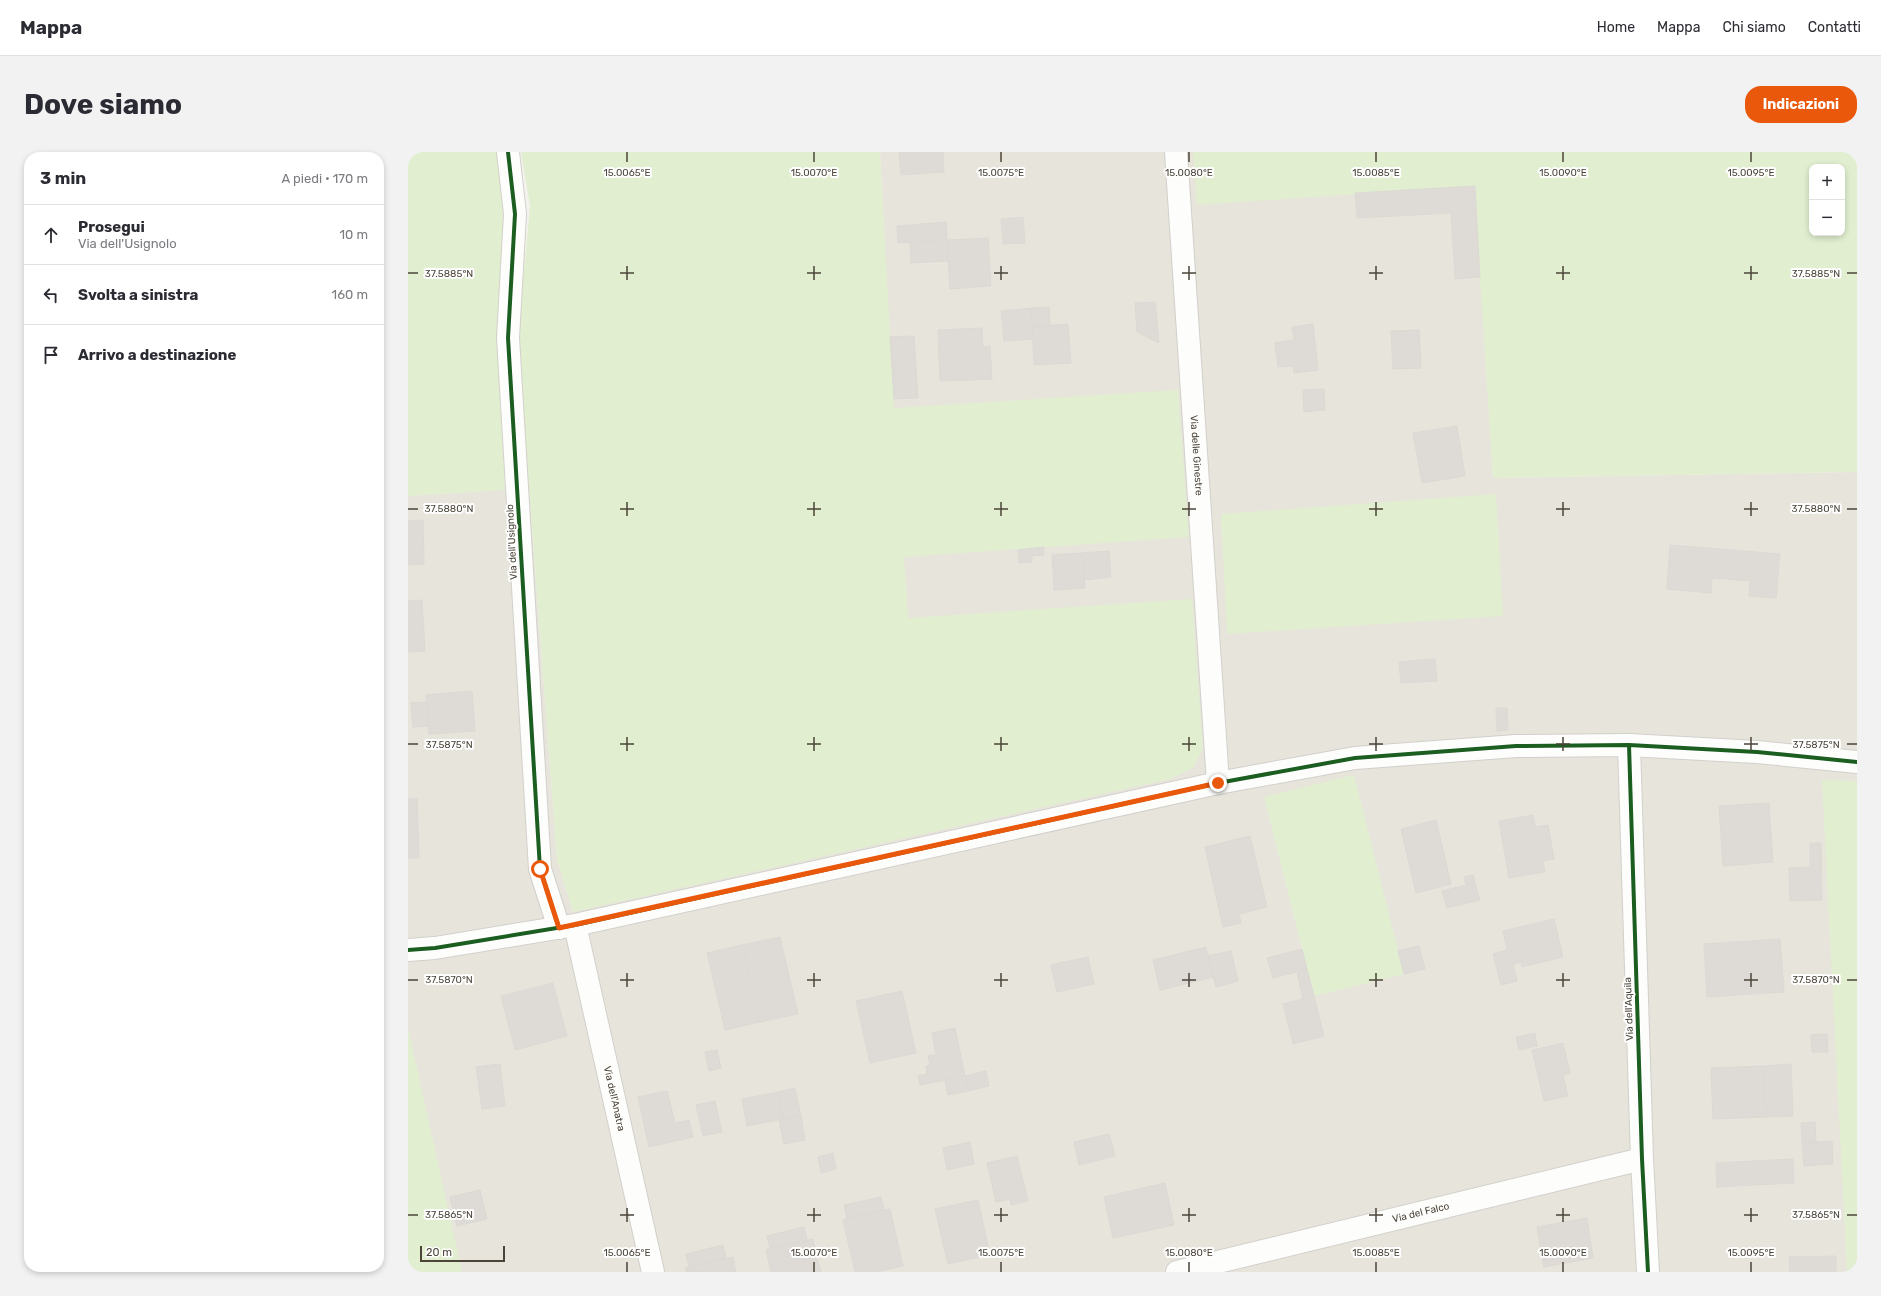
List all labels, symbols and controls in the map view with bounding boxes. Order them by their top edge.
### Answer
text: Mappa [20,16,82,39]
text: Home [1597,19,1635,36]
text: Mappa [1657,19,1700,36]
text: Chi siamo [1722,19,1786,36]
text: Contatti [1808,19,1861,36]
button: Indicazioni [1745,86,1857,123]
text: Dove siamo [24,88,182,121]
map controls [1809,164,1845,236]
button: + [1809,164,1845,200]
text: 15.0065°E [603,167,651,179]
text: 15.0070°E [791,167,837,179]
text: 15.0075°E [978,167,1024,179]
text: 15.0080°E [1165,167,1213,179]
text: 15.0085°E [1352,167,1400,179]
text: 15.0090°E [1539,167,1587,179]
text: 15.0095°E [1727,167,1775,179]
text: 3 min [40,168,86,188]
text: A piedi · 170 m [282,171,368,186]
button: − [1809,200,1845,236]
text: Prosegui [78,218,145,236]
icon: ahead [40,224,62,246]
text: 10 m [339,227,368,242]
text: Via dell'Usignolo [78,236,177,251]
text: 37.5885°N [425,268,473,280]
text: 37.5885°N [1792,268,1840,280]
icon: left [40,284,62,306]
text: Svolta a sinistra [78,286,198,304]
text: 160 m [332,287,368,302]
icon: arrive [40,344,62,366]
text: Arrivo a destinazione [78,346,236,364]
street label: Via delle Ginestre [1188,415,1205,496]
text: 37.5880°N [425,503,473,515]
text: 37.5880°N [1792,503,1840,515]
street label: Via dell'Usignolo [504,504,520,580]
text: 37.5875°N [425,739,473,751]
text: 37.5875°N [1792,739,1840,751]
route end [1209,774,1227,792]
route start [531,860,549,878]
text: 37.5870°N [425,974,473,986]
text: 37.5870°N [1792,974,1840,986]
street label: Via dell'Aquila [1622,977,1636,1041]
street label: Via dell'Anatra [601,1065,627,1132]
street label: Via del Falco [1391,1200,1451,1225]
text: 37.5865°N [425,1209,473,1221]
text: 37.5865°N [1792,1209,1840,1221]
scale bar [420,1244,505,1263]
text: 20 m [426,1246,452,1259]
text: 15.0065°E [603,1247,651,1259]
text: 15.0070°E [791,1247,837,1259]
text: 15.0075°E [978,1247,1024,1259]
text: 15.0080°E [1165,1247,1213,1259]
text: 15.0085°E [1352,1247,1400,1259]
text: 15.0090°E [1539,1247,1587,1259]
text: 15.0095°E [1727,1247,1775,1259]

